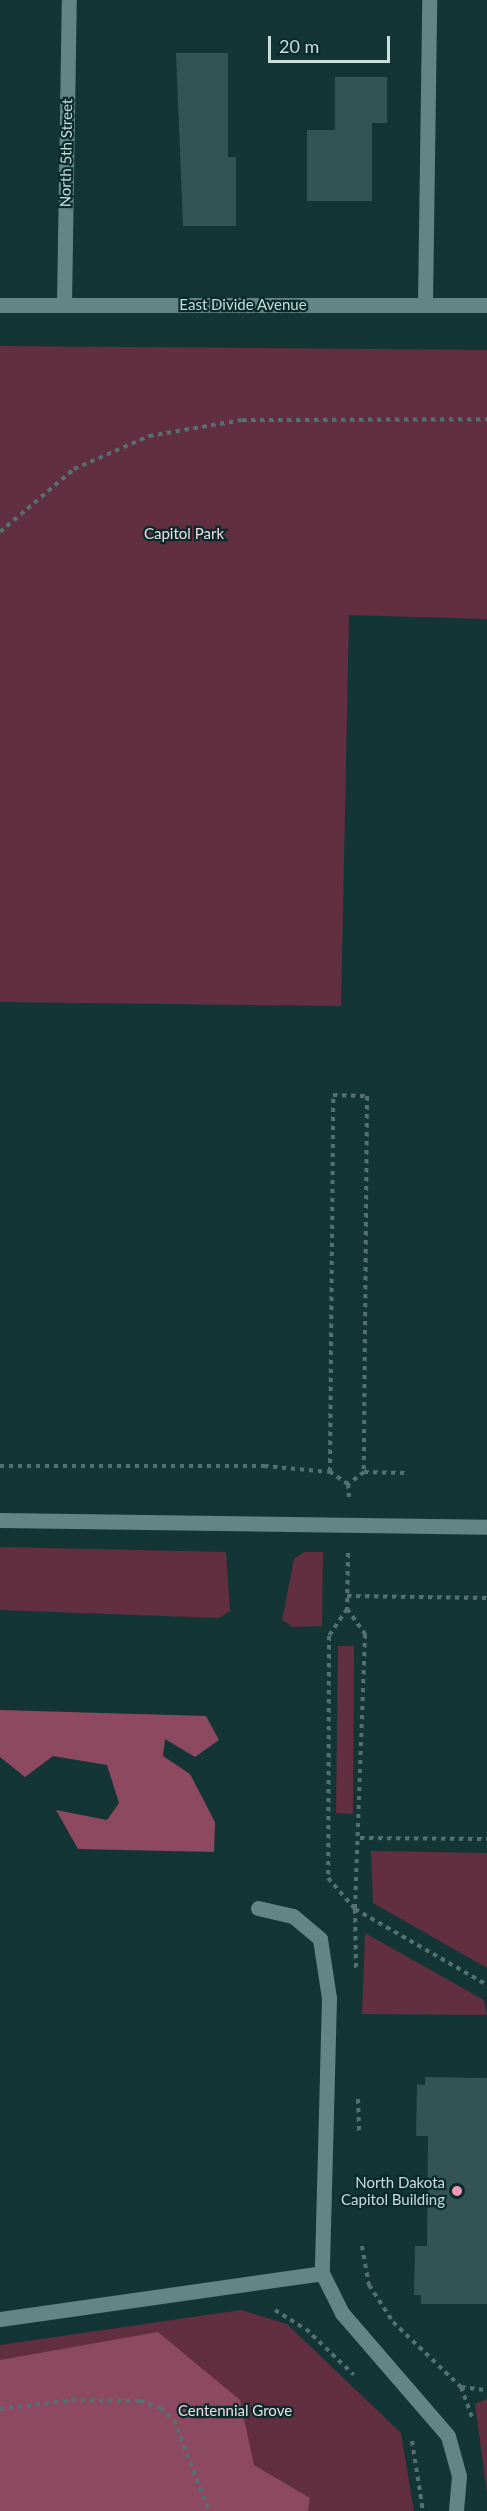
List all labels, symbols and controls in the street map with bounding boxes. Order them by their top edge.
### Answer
scale bar [271,24,392,62]
text: 20 m [279,35,319,57]
street label: North 5th Street [56,99,76,207]
street label: East Divide Avenue [179,296,307,314]
park label: Capitol Park [144,525,224,543]
place label: North Dakota Capitol Building [341,2173,445,2208]
marker: North Dakota Capitol Building [450,2184,464,2198]
park label: Centennial Grove [178,2402,292,2420]

